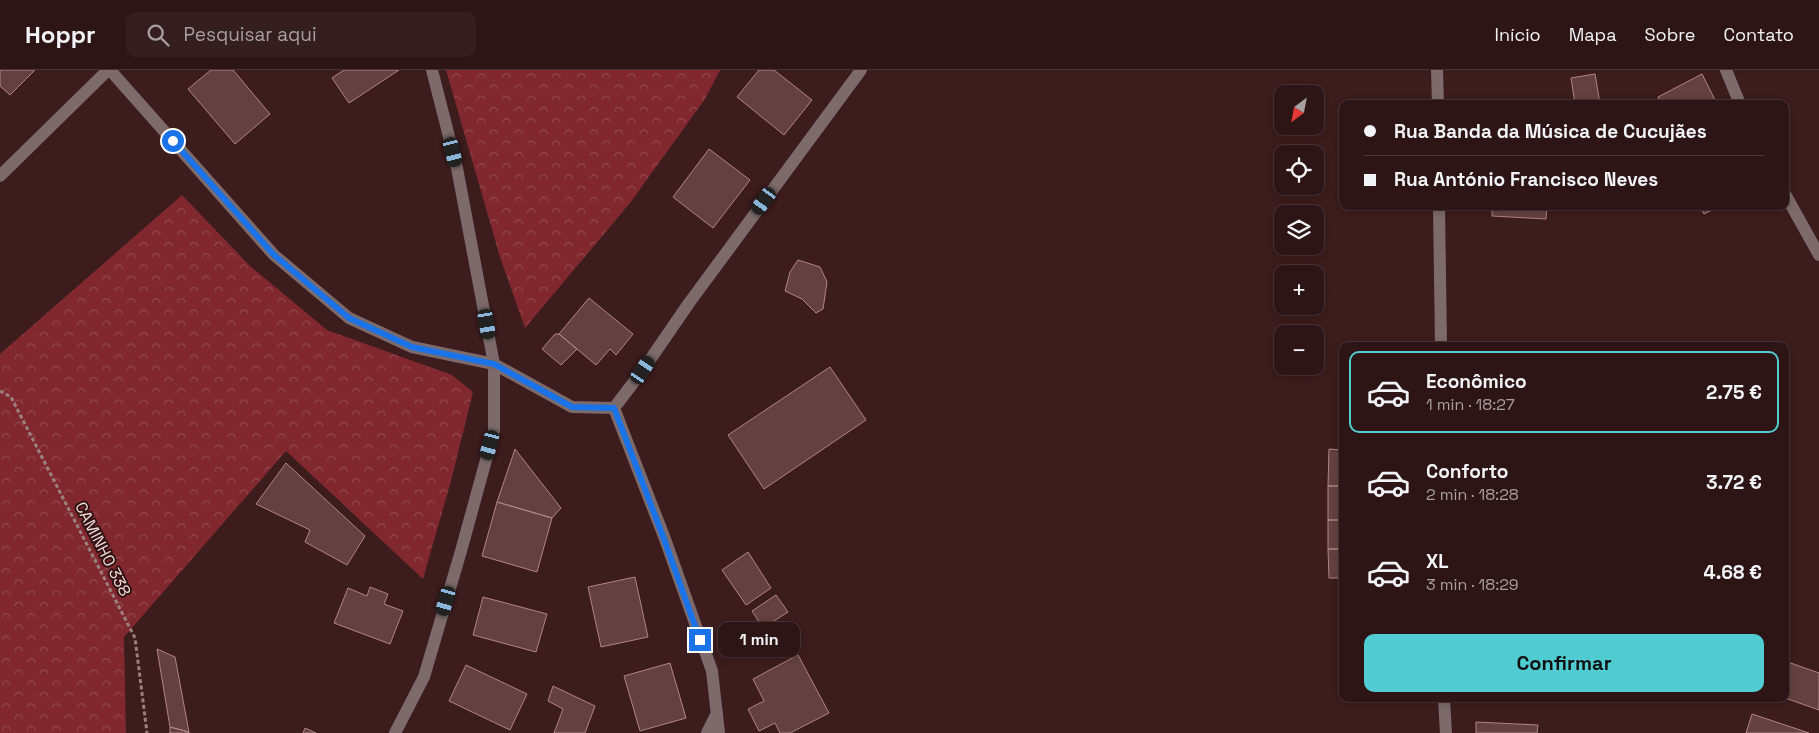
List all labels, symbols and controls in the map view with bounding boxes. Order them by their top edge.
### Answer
search box [126,12,476,57]
text: Hoppr [25,19,96,50]
icon: search [144,21,172,49]
text: Pesquisar aqui [184,22,317,47]
text: Início [1495,23,1541,46]
text: Mapa [1569,23,1617,46]
text: Sobre [1645,23,1695,46]
text: Contato [1723,23,1794,46]
north arrow [1274,85,1324,135]
map controls [1274,85,1324,375]
text: Rua Banda da Música de Cucujães [1394,119,1707,144]
route start [162,130,184,152]
car [442,136,463,168]
button: locate [1274,145,1324,195]
text: Rua António Francisco Neves [1394,167,1658,192]
car [749,184,778,218]
button: layers [1274,205,1324,255]
button: + [1274,265,1324,315]
car [477,308,496,340]
button: − [1274,325,1324,375]
car [628,353,657,387]
text: Econômico [1426,369,1527,394]
icon: car [1366,370,1411,415]
text: 2.75 € [1706,380,1762,405]
text: 1 min · 18:27 [1426,394,1515,415]
car [478,429,501,461]
text: Conforto [1426,459,1508,484]
icon: car [1366,460,1411,505]
text: 3.72 € [1706,470,1762,495]
text: 2 min · 18:28 [1426,484,1519,505]
street label: CAMINHO 338 [70,498,136,600]
text: XL [1426,549,1449,574]
icon: car [1366,550,1411,595]
text: 4.68 € [1704,560,1762,585]
text: 3 min · 18:29 [1426,574,1519,595]
car [434,585,457,617]
callout: 1 min [718,622,800,658]
route end [689,629,711,651]
text: 1 min [739,629,779,650]
button: Confirmar [1364,634,1764,692]

